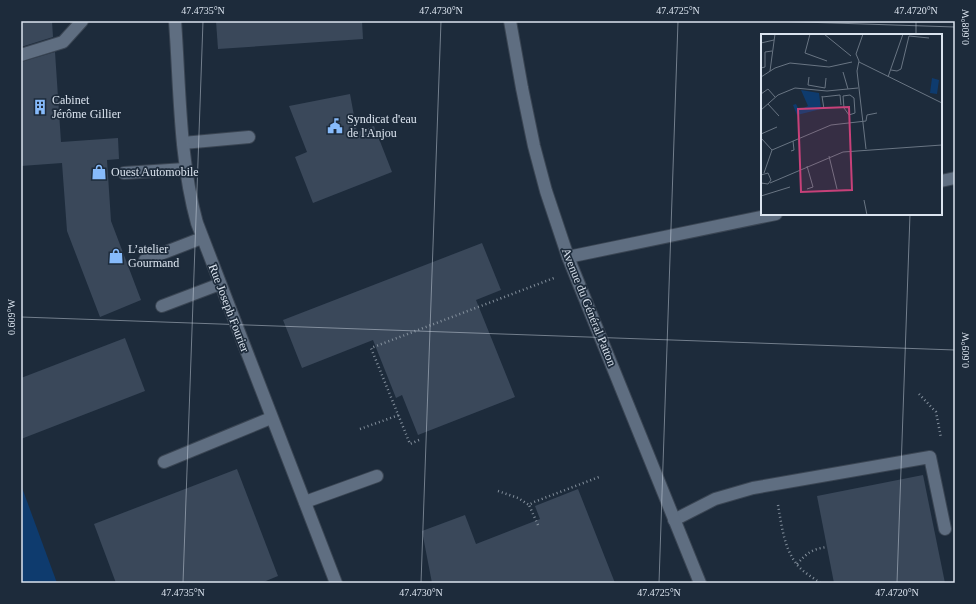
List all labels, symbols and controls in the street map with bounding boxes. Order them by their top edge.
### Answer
text: 47.4735°N [181,5,225,16]
text: 47.4730°N [419,5,463,16]
text: 47.4725°N [656,5,700,16]
text: 47.4720°N [894,5,938,16]
text: 0.608°W [960,8,971,45]
inset map [761,34,942,215]
place label: Cabinet Jérôme Gillier [52,93,121,121]
building icon: Cabinet Jérôme Gillier [31,98,49,116]
place label: Syndicat d'eau de l'Anjou [347,112,417,140]
public building icon: Syndicat d'eau de l'Anjou [326,117,344,135]
shop icon: Ouest Automobile [90,163,108,181]
place label: Ouest Automobile [111,165,199,179]
place label: L’atelier Gourmand [128,242,179,270]
street label: Avenue du Général Patton [559,246,619,368]
shop icon: L’atelier Gourmand [107,247,125,265]
street label: Rue Joseph Fourier [206,262,252,354]
text: 0.609°W [6,298,17,335]
text: 0.609°W [960,331,971,368]
text: 47.4735°N [161,587,205,598]
text: 47.4730°N [399,587,443,598]
text: 47.4725°N [637,587,681,598]
text: 47.4720°N [875,587,919,598]

